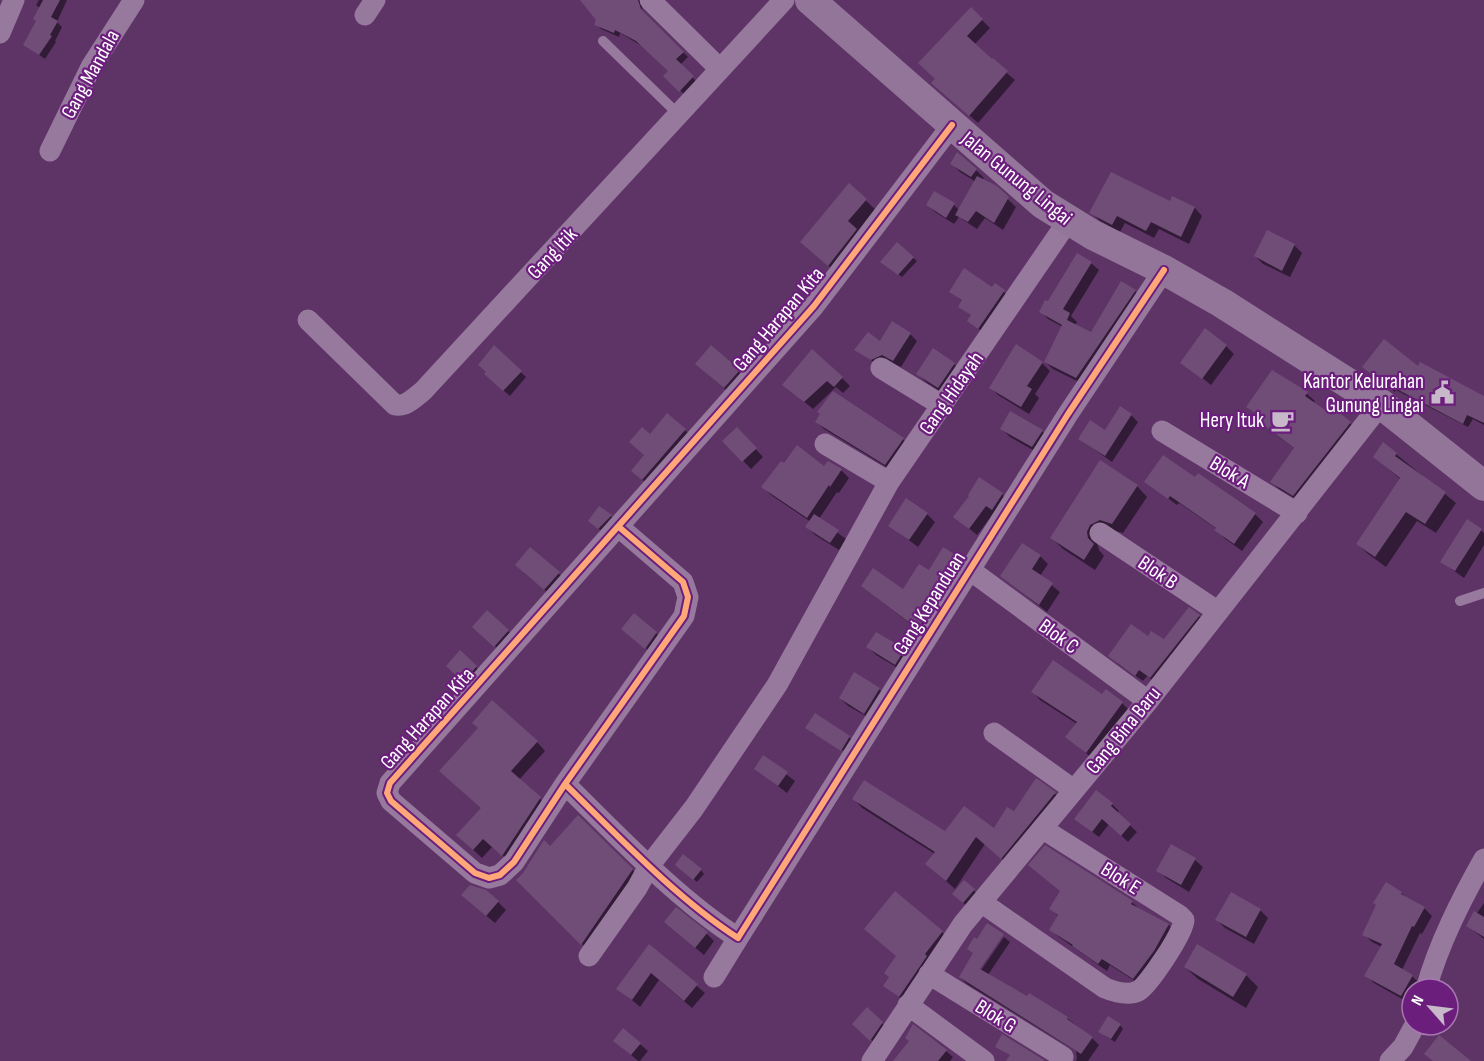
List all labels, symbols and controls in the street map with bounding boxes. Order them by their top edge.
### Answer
street label: Gang Mandala [56,26,125,123]
street label: Jalan Gunung Lingai [955,125,1077,231]
street label: Gang Itik [522,222,583,284]
street label: Gang Harapan Kita [727,262,829,377]
street label: Gang Hidayah [914,347,989,439]
place label: Kantor Kelurahan Gunung Lingai [1303,369,1424,418]
public building icon: Kantor Kelurahan Gunung Lingai [1429,380,1455,406]
cafe icon: Hery Ituk [1269,407,1295,433]
place label: Hery Ituk [1200,408,1264,433]
street label: Blok A [1205,451,1255,495]
street label: Gang Kepanduan [888,547,971,660]
street label: Blok B [1133,550,1182,595]
street label: Blok C [1034,614,1084,659]
street label: Gang Harapan Kita [375,662,480,774]
street label: Gang Bina Baru [1081,682,1166,779]
street label: Blok E [1096,857,1145,900]
north arrow [1400,977,1460,1037]
text: N [1408,992,1428,1009]
street label: Blok G [971,994,1021,1039]

